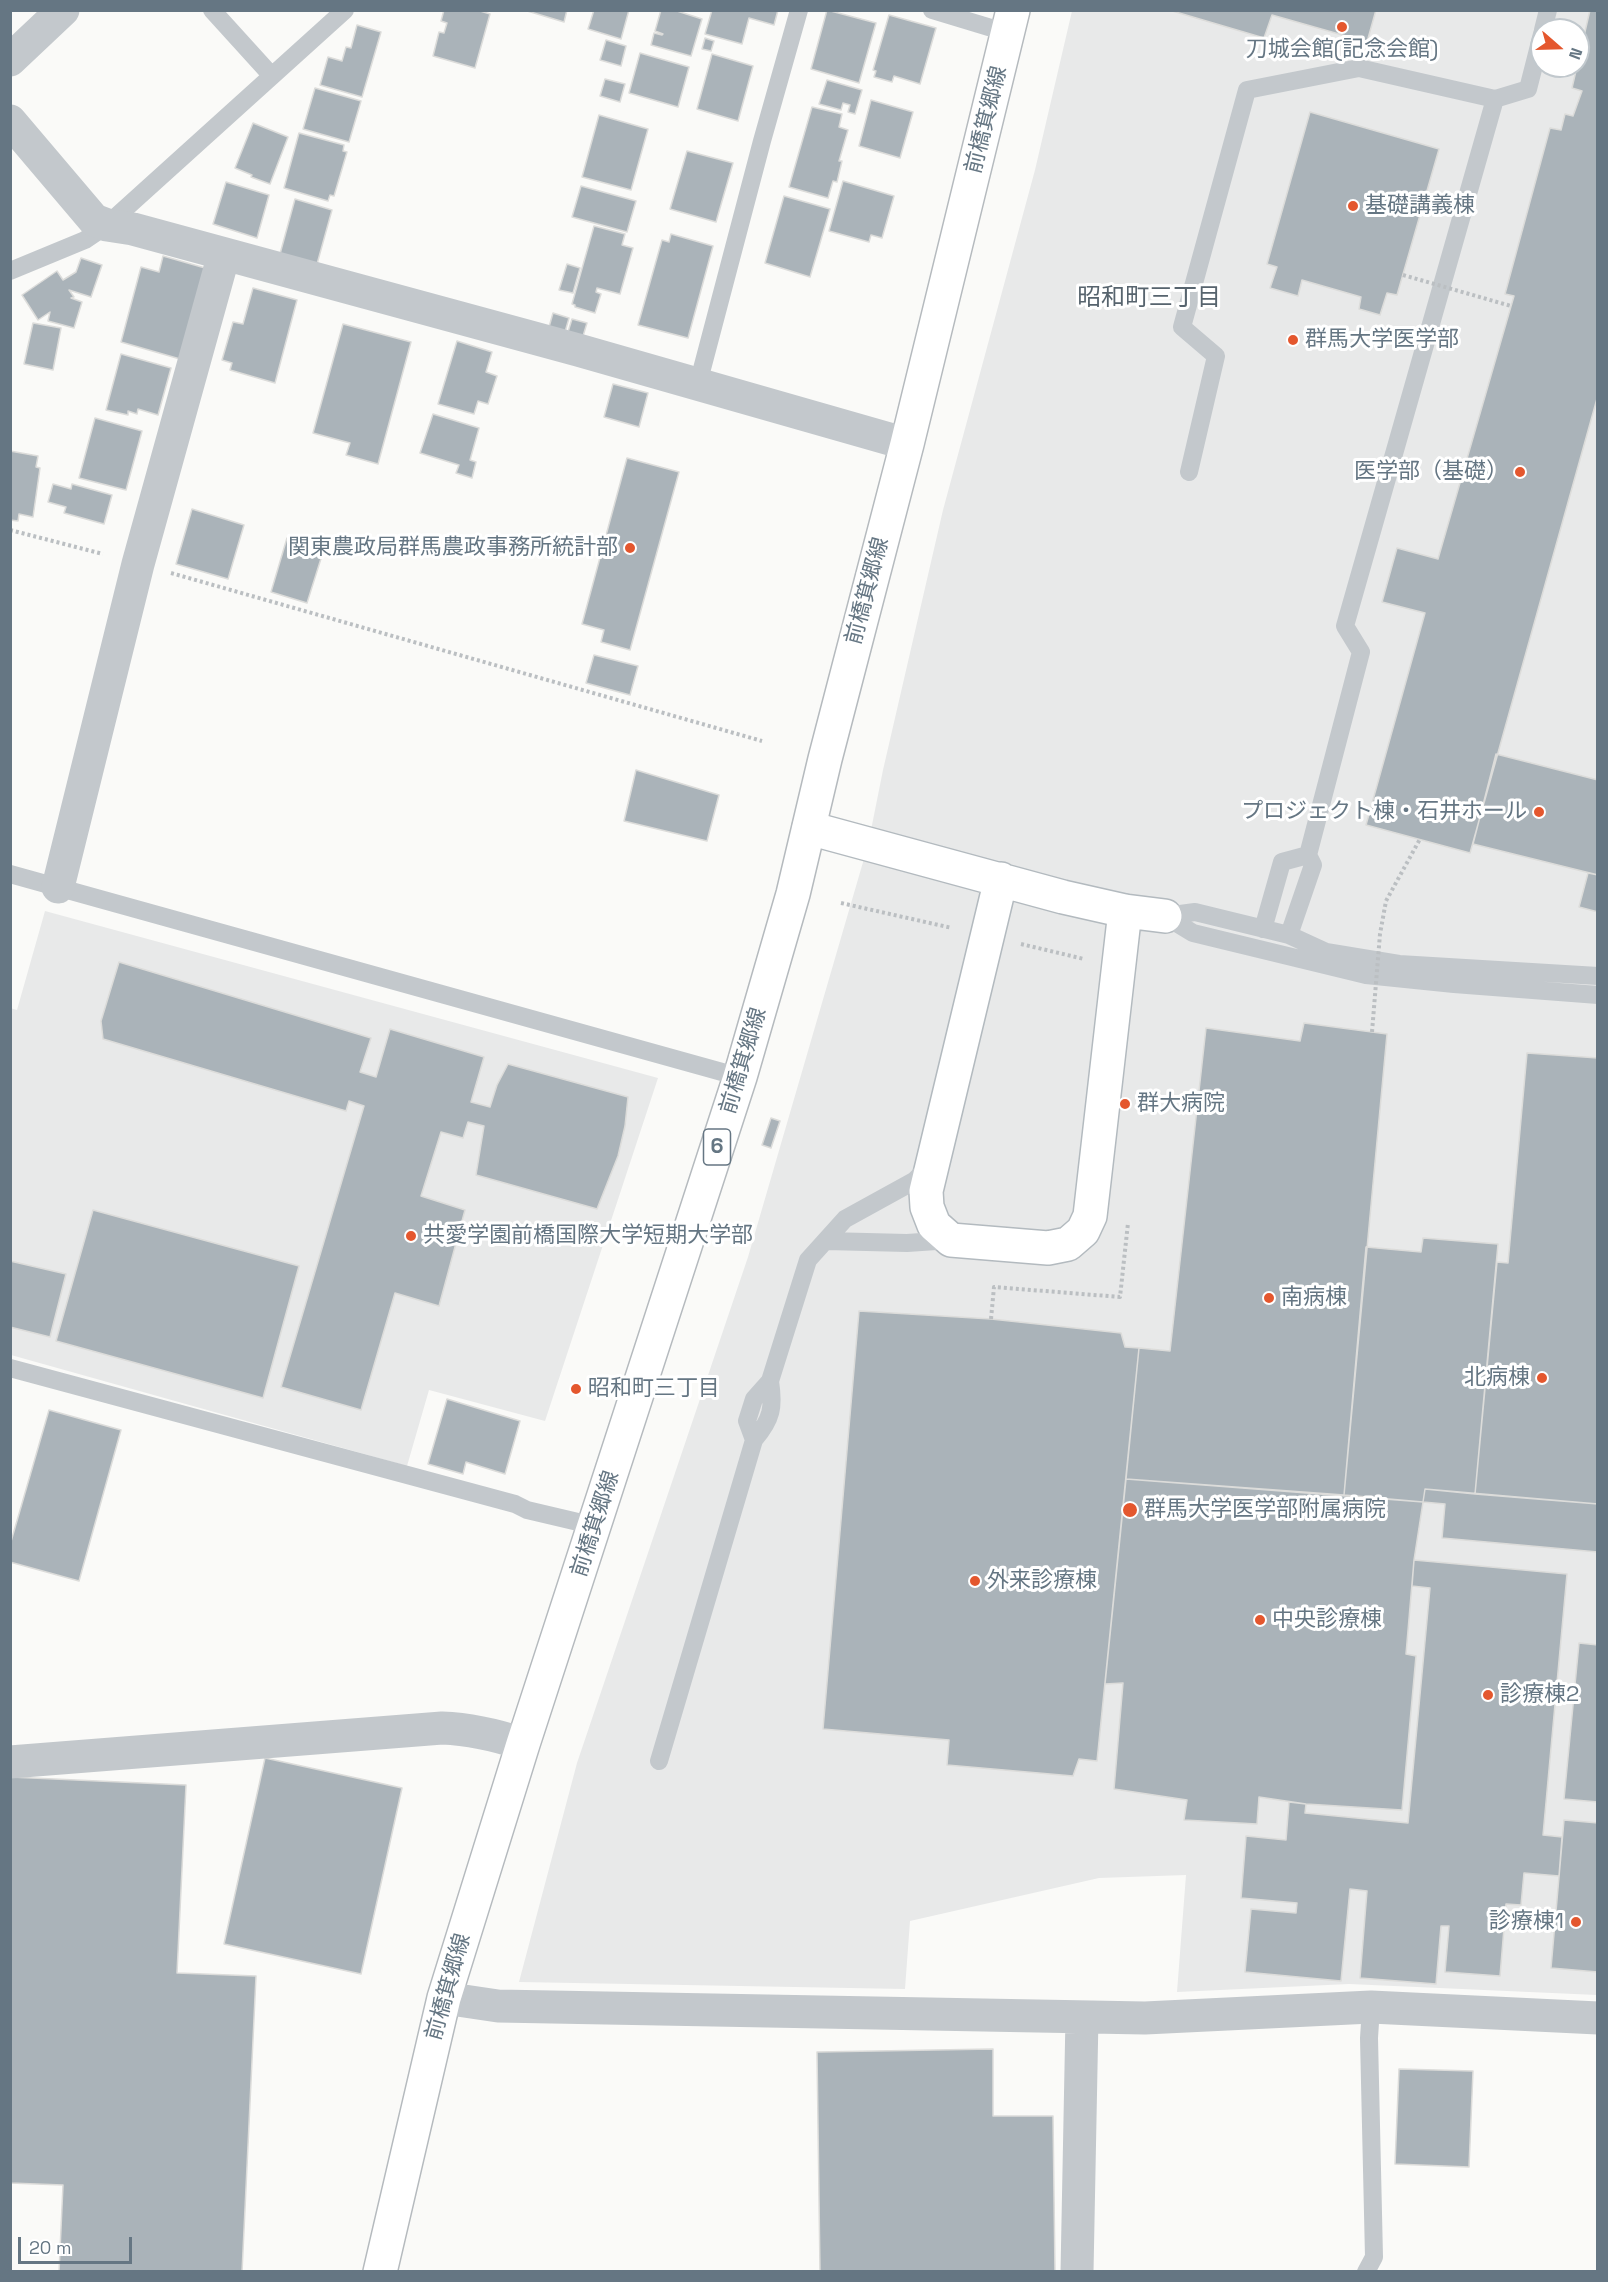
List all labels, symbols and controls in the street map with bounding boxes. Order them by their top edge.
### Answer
north arrow [1530,18,1590,78]
marker: 刀城会館(記念会館) [1335,20,1349,34]
place label: 刀城会館(記念会館) [1246,37,1438,63]
text: N [1564,45,1587,62]
street label: 前橋箕郷線 [961,63,1013,177]
place label: 基礎講義棟 [1365,193,1475,219]
marker: 基礎講義棟 [1346,199,1360,213]
district label: 昭和町三丁目 [1077,284,1221,312]
place label: 群馬大学医学部 [1305,327,1459,353]
marker: 群馬大学医学部 [1286,333,1300,347]
place label: 医学部（基礎） [1354,459,1508,485]
marker: 医学部（基礎） [1513,465,1527,479]
street label: 前橋箕郷線 [841,534,895,648]
place label: 関東農政局群馬農政事務所統計部 [288,535,618,561]
marker: 関東農政局群馬農政事務所統計部 [623,541,637,555]
place label: プロジェクト棟・石井ホール [1241,799,1527,825]
marker: プロジェクト棟・石井ホール [1532,805,1546,819]
street label: 前橋箕郷線 [715,1005,773,1117]
place label: 群大病院 [1137,1091,1225,1117]
marker: 群大病院 [1118,1097,1132,1111]
road number: 6 [704,1129,730,1165]
place label: 共愛学園前橋国際大学短期大学部 [423,1223,753,1249]
marker: 共愛学園前橋国際大学短期大学部 [404,1229,418,1243]
place label: 南病棟 [1281,1285,1347,1311]
marker: 南病棟 [1262,1291,1276,1305]
place label: 北病棟 [1464,1365,1530,1391]
marker: 北病棟 [1535,1371,1549,1385]
place label: 昭和町三丁目 [588,1376,720,1402]
marker: 昭和町三丁目 [569,1382,583,1396]
street label: 前橋箕郷線 [566,1468,626,1580]
place label: 群馬大学医学部附属病院 [1144,1497,1386,1523]
marker: 群馬大学医学部附属病院 [1121,1501,1139,1519]
place label: 外来診療棟 [987,1568,1097,1594]
marker: 外来診療棟 [968,1574,982,1588]
place label: 中央診療棟 [1272,1607,1382,1633]
marker: 中央診療棟 [1253,1613,1267,1627]
place label: 診療棟2 [1500,1682,1579,1708]
marker: 診療棟2 [1481,1688,1495,1702]
place label: 診療棟1 [1489,1909,1564,1935]
marker: 診療棟1 [1569,1915,1583,1929]
street label: 前橋箕郷線 [421,1930,477,2044]
scale bar [21,2225,135,2263]
text: 20 m [29,2236,72,2259]

